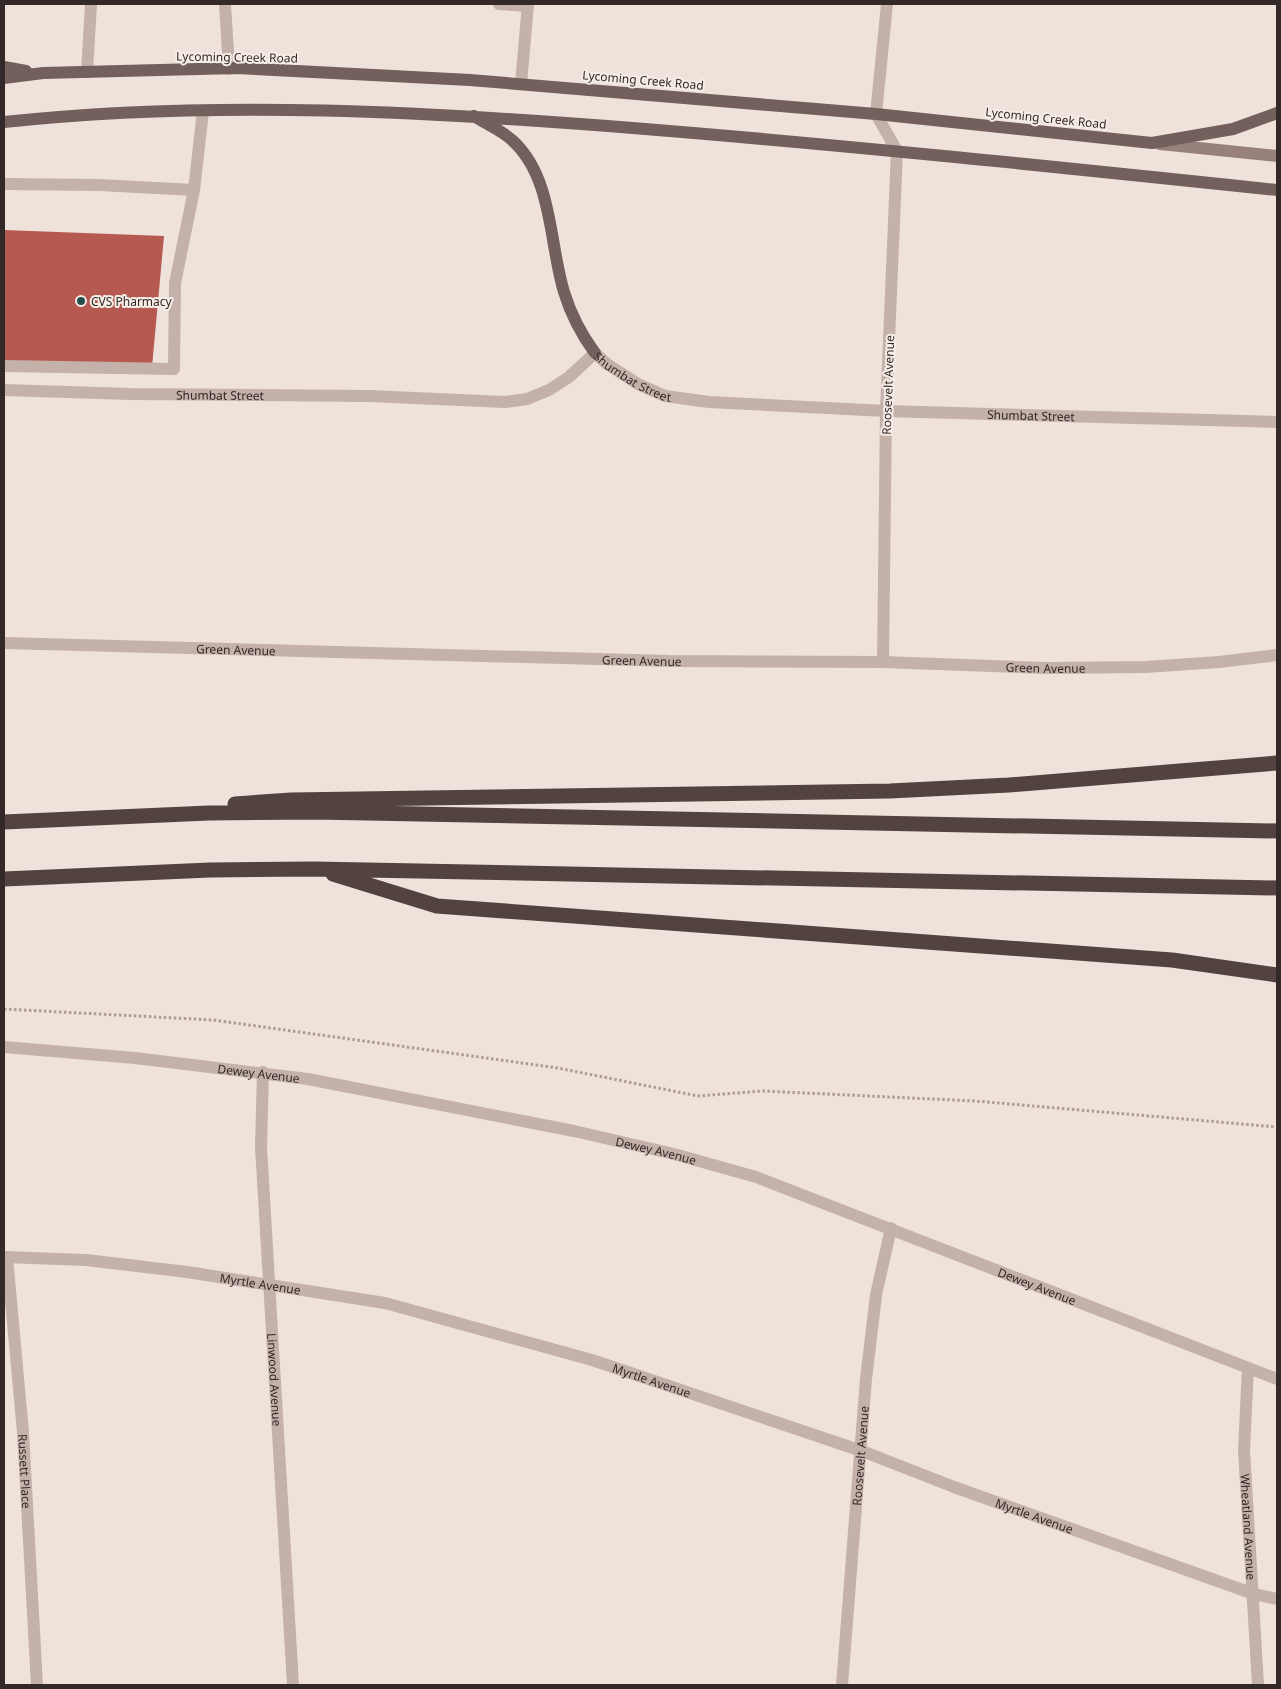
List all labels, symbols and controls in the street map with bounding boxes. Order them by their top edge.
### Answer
street label: Lycoming Creek Road [176,47,298,67]
street label: Lycoming Creek Road [582,66,704,94]
street label: Lycoming Creek Road [985,103,1107,133]
place label: CVS Pharmacy [91,293,173,310]
marker: CVS Pharmacy [75,295,87,307]
street label: Roosevelt Avenue [878,335,898,435]
street label: Shumbat Street [590,347,673,405]
street label: Shumbat Street [176,386,265,404]
street label: Shumbat Street [987,405,1076,425]
street label: Green Avenue [196,640,276,659]
street label: Green Avenue [602,651,682,670]
street label: Green Avenue [1005,658,1086,677]
street label: Dewey Avenue [217,1060,301,1086]
street label: Dewey Avenue [614,1132,699,1168]
street label: Dewey Avenue [995,1263,1079,1309]
street label: Myrtle Avenue [219,1269,302,1298]
street label: Linwood Avenue [264,1332,286,1427]
street label: Myrtle Avenue [610,1359,693,1401]
street label: Roosevelt Avenue [848,1405,872,1506]
street label: Russett Place [15,1433,36,1509]
street label: Wheatland Avenue [1237,1473,1260,1581]
street label: Myrtle Avenue [993,1494,1076,1537]

